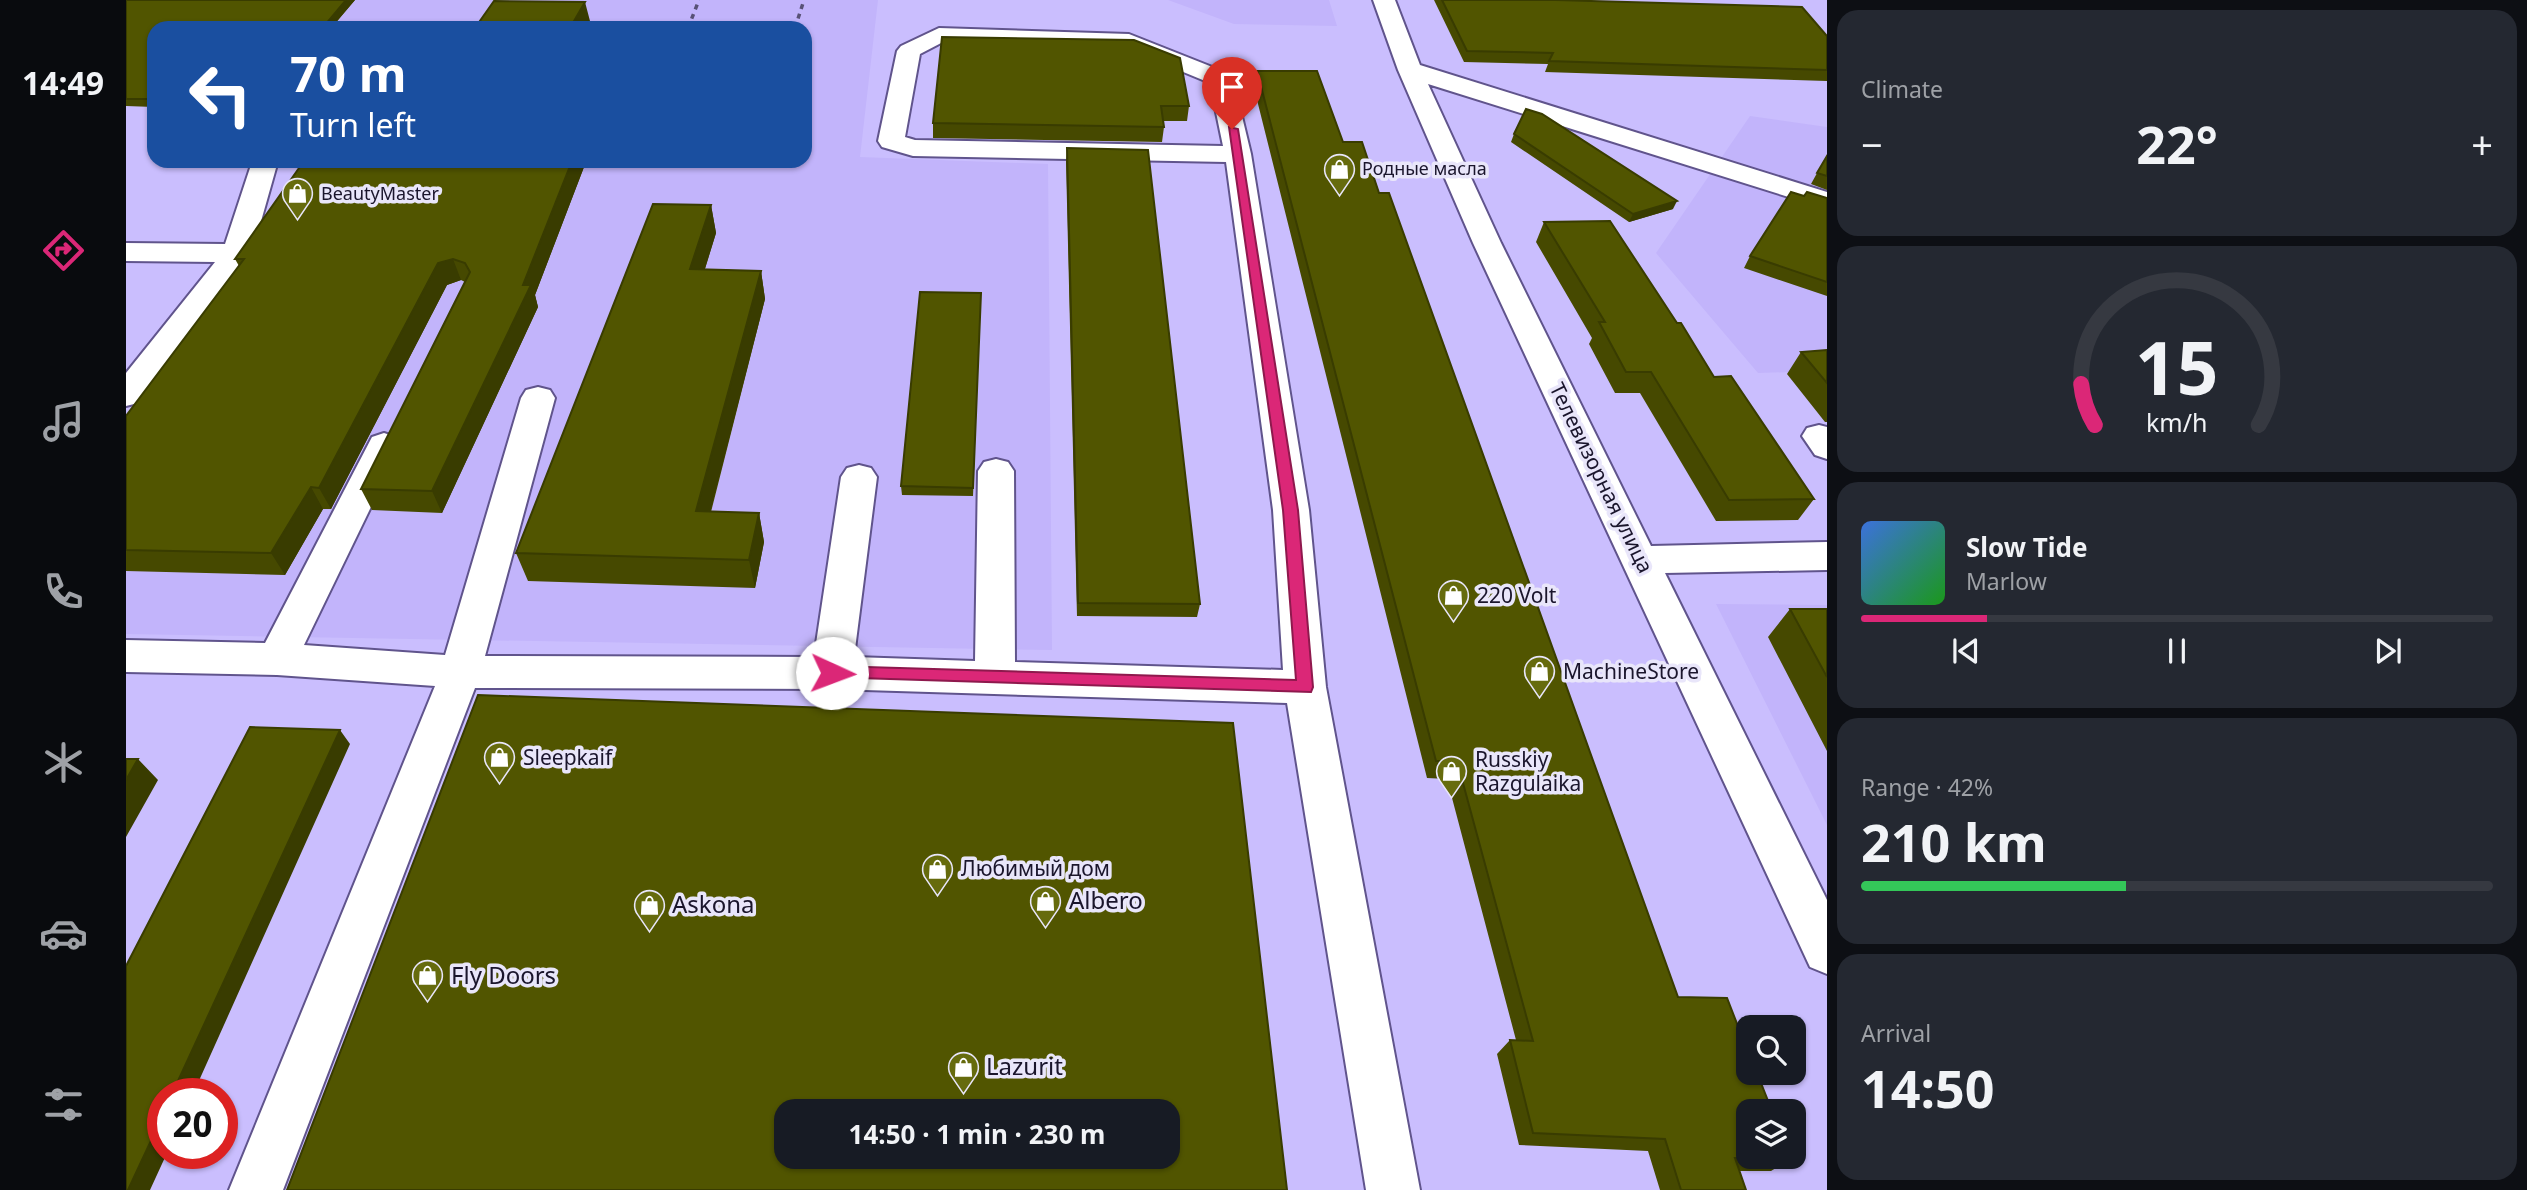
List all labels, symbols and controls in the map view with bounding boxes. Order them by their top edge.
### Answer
text: 70 m [290,40,407,106]
icon: left [175,49,266,140]
pin [1202,57,1262,129]
text: 14:49 [22,61,104,104]
icon: arrive [1213,68,1251,106]
text: Climate [1861,73,1943,105]
text: Turn left [290,103,416,146]
text: 22° [2136,108,2218,179]
text: − [1861,118,1883,170]
text: + [2471,118,2493,170]
shop icon: Родные масла [1322,152,1356,196]
place label: Родные масла [1362,156,1487,180]
shop icon: BeautyMaster [281,177,315,221]
place label: BeautyMaster [321,181,439,205]
icon: directions [39,226,88,275]
text: 15 [2135,317,2219,416]
street label: Телевизорная улица [1544,378,1660,577]
icon: music [39,397,88,446]
text: km/h [2146,405,2208,439]
text: Slow Tide [1966,529,2088,565]
text: Marlow [1966,565,2047,597]
icon: phone [39,567,88,616]
shop icon: 220 Volt [1437,579,1471,623]
place label: 220 Volt [1477,581,1557,609]
icon: previous [1947,632,1985,670]
icon: pause [2158,632,2196,670]
icon: next [2369,632,2407,670]
position arrow [795,636,869,710]
shop icon: MachineStore [1523,655,1557,699]
place label: MachineStore [1563,657,1699,685]
icon: climate [39,738,88,787]
shop icon: Sleepkaif [483,741,517,785]
place label: Sleepkaif [523,743,614,771]
place label: Russkiy Razgulaika [1475,745,1581,797]
shop icon: Russkiy Razgulaika [1435,755,1469,799]
text: Range · 42% [1861,771,1993,803]
text: 210 km [1861,806,2047,877]
shop icon: Любимый дом [921,852,955,896]
place label: Любимый дом [961,854,1110,882]
place label: Albero [1069,883,1143,916]
shop icon: Albero [1029,884,1063,928]
place label: Askona [672,887,754,920]
shop icon: Askona [632,888,666,932]
icon: car [39,909,88,958]
place label: Fly Doors [451,958,556,991]
shop icon: Fly Doors [411,959,445,1003]
map controls [1736,1015,1806,1169]
button: search [1736,1015,1806,1085]
text: Arrival [1861,1017,1931,1049]
place label: Lazurit [986,1049,1063,1082]
shop icon: Lazurit [946,1050,980,1094]
text: 14:50 [1861,1052,1995,1123]
speed limit sign: 20 [147,1078,238,1169]
icon: filters [39,1080,88,1129]
button: layers [1736,1099,1806,1169]
text: 14:50 · 1 min · 230 m [849,1116,1105,1152]

